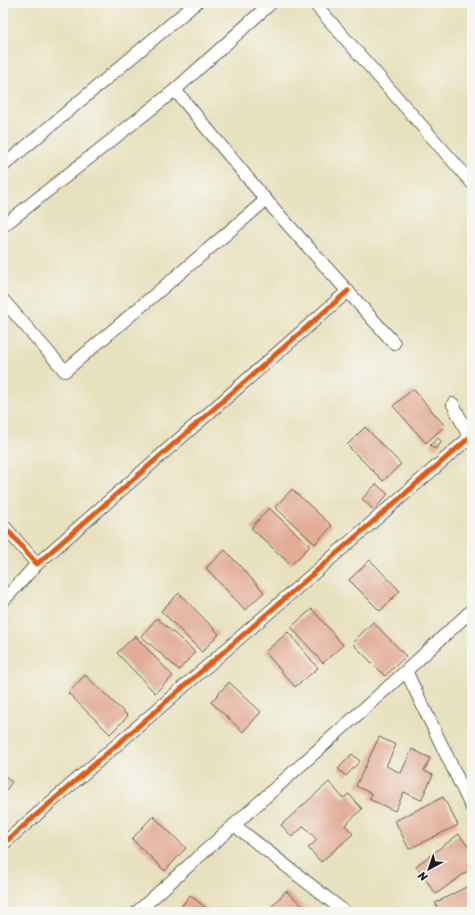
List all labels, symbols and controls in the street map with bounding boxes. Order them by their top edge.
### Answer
north arrow [409,849,449,889]
text: N [414,866,433,887]

